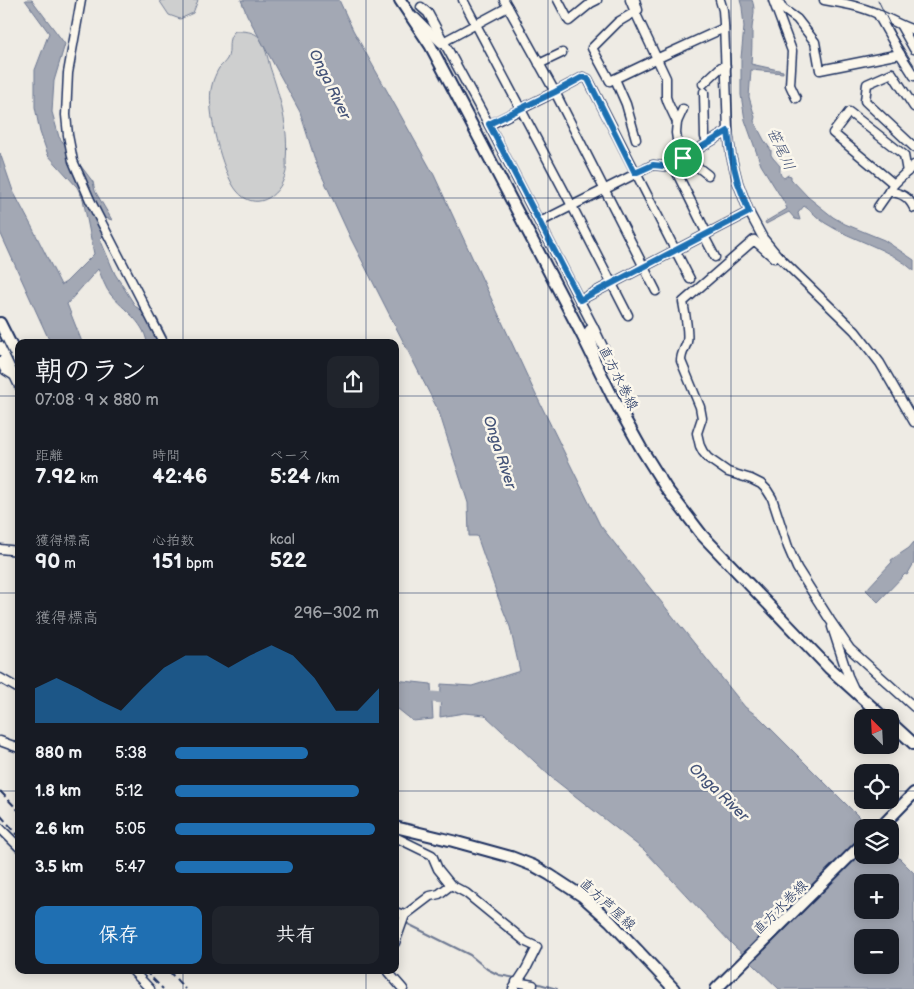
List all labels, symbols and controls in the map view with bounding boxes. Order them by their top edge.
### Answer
water label: Onga River [304,46,355,124]
water label: 笹尾川 [762,125,799,174]
pin [662,137,704,179]
icon: arrive [669,144,697,172]
street label: 直方水巻線 [595,343,642,413]
text: 朝のラン [35,355,147,388]
button: share [327,356,379,408]
text: 07:08 · 9 × 880 m [35,391,159,410]
water label: Onga River [479,413,521,493]
text: 距離 [35,447,63,464]
text: 時間 [152,447,180,464]
text: ペース [270,447,311,464]
text: 7.92 [35,464,76,489]
text: 42:46 [152,464,207,489]
text: 5:24 [270,464,311,489]
text: km [76,470,98,487]
text: /km [311,470,340,487]
text: kcal [270,531,295,548]
text: 獲得標高 [35,532,91,549]
text: 心拍数 [152,532,194,549]
text: 522 [270,548,307,573]
text: 90 [35,549,60,574]
text: 151 [152,549,182,574]
text: m [60,555,76,572]
text: bpm [182,555,214,572]
text: 296–302 m [294,604,379,623]
text: 獲得標高 [35,609,99,628]
north arrow [854,709,899,754]
map controls [854,709,899,974]
text: 880 m [35,744,82,763]
text: 5:38 [115,744,147,763]
water label: Onga River [685,759,754,827]
button: locate [854,764,899,809]
text: 1.8 km [35,782,81,801]
text: 5:12 [115,782,143,801]
button: layers [854,819,899,864]
text: 2.6 km [35,820,84,839]
text: 5:05 [115,820,146,839]
text: 3.5 km [35,858,83,877]
text: 5:47 [115,858,145,877]
button: + [854,874,899,919]
street label: 直方芦屋線 [576,875,639,934]
street label: 直方水巻線 [750,877,811,938]
button: 保存 [35,906,202,964]
button: 共有 [212,906,379,964]
button: − [854,929,899,974]

